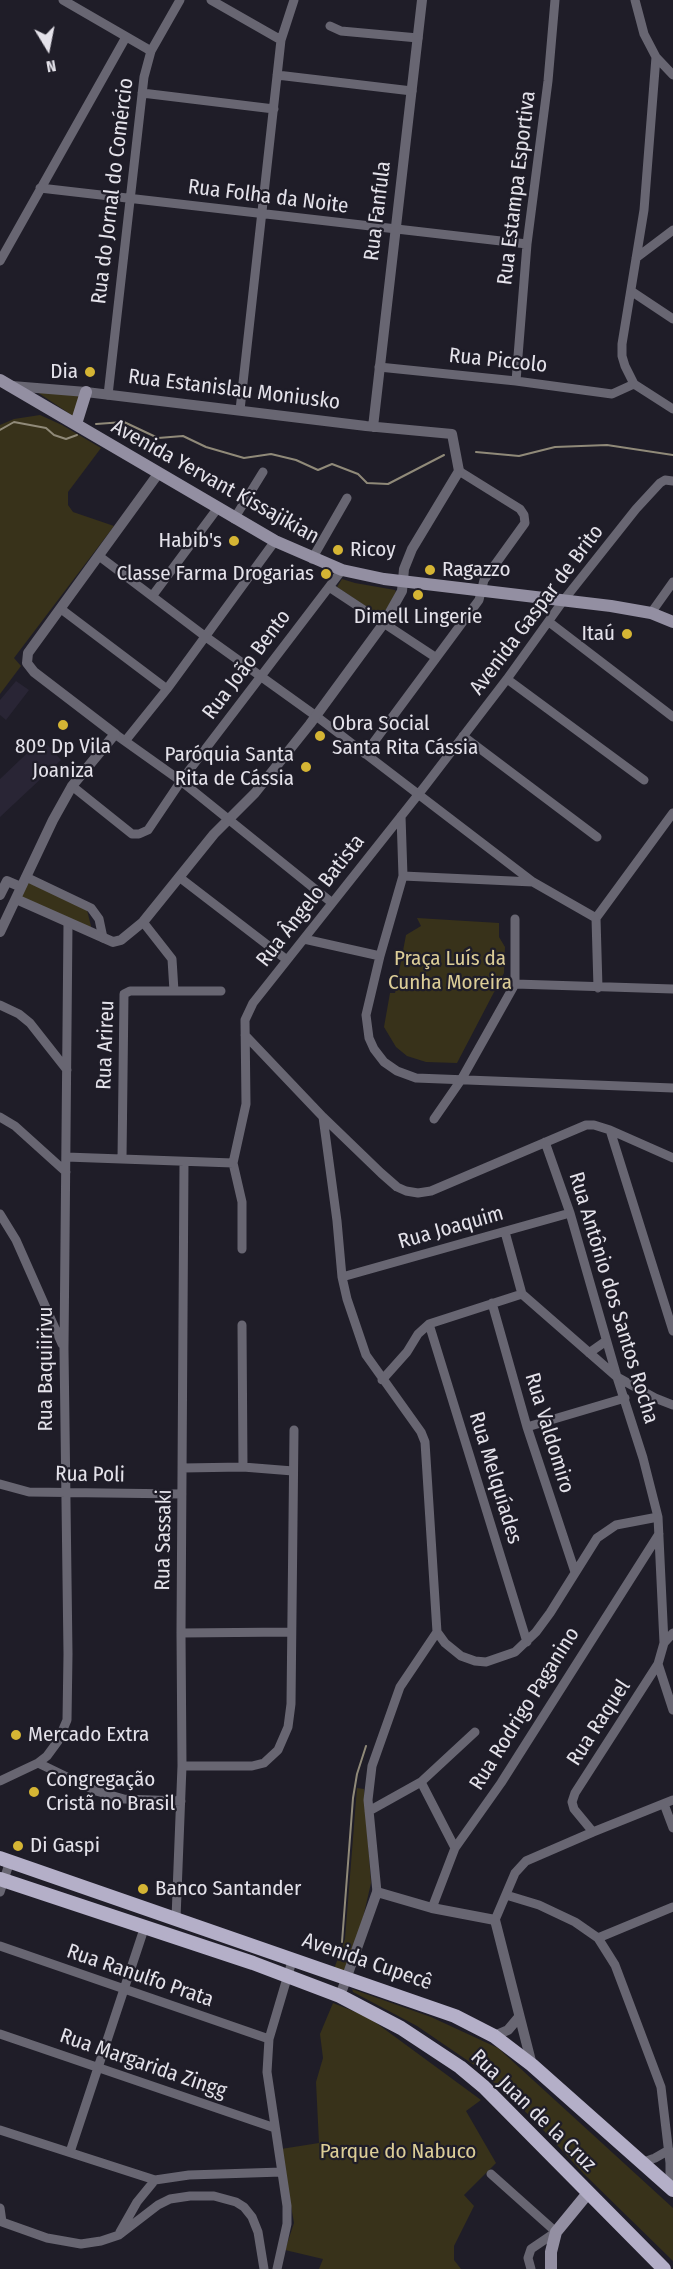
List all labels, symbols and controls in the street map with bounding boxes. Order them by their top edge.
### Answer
north arrow [18,18,78,78]
text: N [45,56,58,76]
street label: Rua do Jornal do Comércio [87,76,139,306]
street label: Rua Estampa Esportiva [493,89,541,287]
street label: Rua Fanfula [359,160,397,262]
street label: Rua Folha da Noite [186,175,350,219]
street label: Rua Piccolo [448,343,548,379]
place label: Dia [50,359,78,385]
street label: Rua Estanislau Moniusko [127,364,341,416]
marker: Dia [83,365,97,379]
street label: Avenida Yervant Kissajikian [107,414,323,550]
street label: Avenida Gaspar de Brito [465,520,609,700]
place label: Habib's [159,528,222,554]
marker: Habib's [227,534,241,548]
place label: Ricoy [350,537,396,563]
marker: Ricoy [331,543,345,557]
place label: Ragazzo [442,557,511,583]
place label: Classe Farma Drogarias [117,561,314,587]
marker: Ragazzo [423,563,437,577]
marker: Classe Farma Drogarias [319,567,333,581]
marker: Dimell Lingerie [411,588,425,602]
place label: Dimell Lingerie [354,604,482,630]
street label: Rua João Bento [198,605,296,725]
place label: Itaú [582,621,615,647]
marker: Itaú [620,627,634,641]
place label: Obra Social Santa Rita Cássia [332,711,478,761]
marker: 80º Dp Vila Joaniza [56,718,70,732]
marker: Obra Social Santa Rita Cássia [313,729,327,743]
place label: 80º Dp Vila Joaniza [15,734,111,784]
place label: Paróquia Santa Rita de Cássia [164,742,294,792]
marker: Paróquia Santa Rita de Cássia [299,760,313,774]
street label: Rua Ângelo Batista [252,830,370,972]
park label: Praça Luís da Cunha Moreira [388,946,512,996]
street label: Rua Arireu [92,1000,120,1090]
street label: Rua Antônio dos Santos Rocha [563,1169,663,1427]
street label: Rua Joaquim [396,1201,506,1255]
street label: Rua Baquiirivu [33,1306,59,1432]
street label: Rua Valdomiro [519,1370,579,1496]
street label: Rua Melquíades [463,1409,527,1547]
street label: Rua Poli [55,1462,125,1488]
street label: Rua Sassaki [151,1489,177,1591]
street label: Rua Rodrigo Paganino [465,1623,585,1795]
street label: Rua Raquel [562,1675,636,1771]
place label: Mercado Extra [28,1722,149,1748]
marker: Mercado Extra [9,1728,23,1742]
place label: Congregação Cristã no Brasil [46,1767,175,1817]
marker: Congregação Cristã no Brasil [27,1785,41,1799]
place label: Di Gaspi [30,1833,100,1859]
marker: Di Gaspi [11,1839,25,1853]
place label: Banco Santander [155,1876,301,1902]
marker: Banco Santander [136,1882,150,1896]
street label: Avenida Cupecê [299,1928,435,1996]
street label: Rua Ranulfo Prata [63,1939,217,2013]
street label: Rua Margarida Zingg [56,2024,230,2104]
street label: Rua Juan de la Cruz [465,2045,601,2177]
park label: Parque do Nabuco [320,2139,476,2165]

